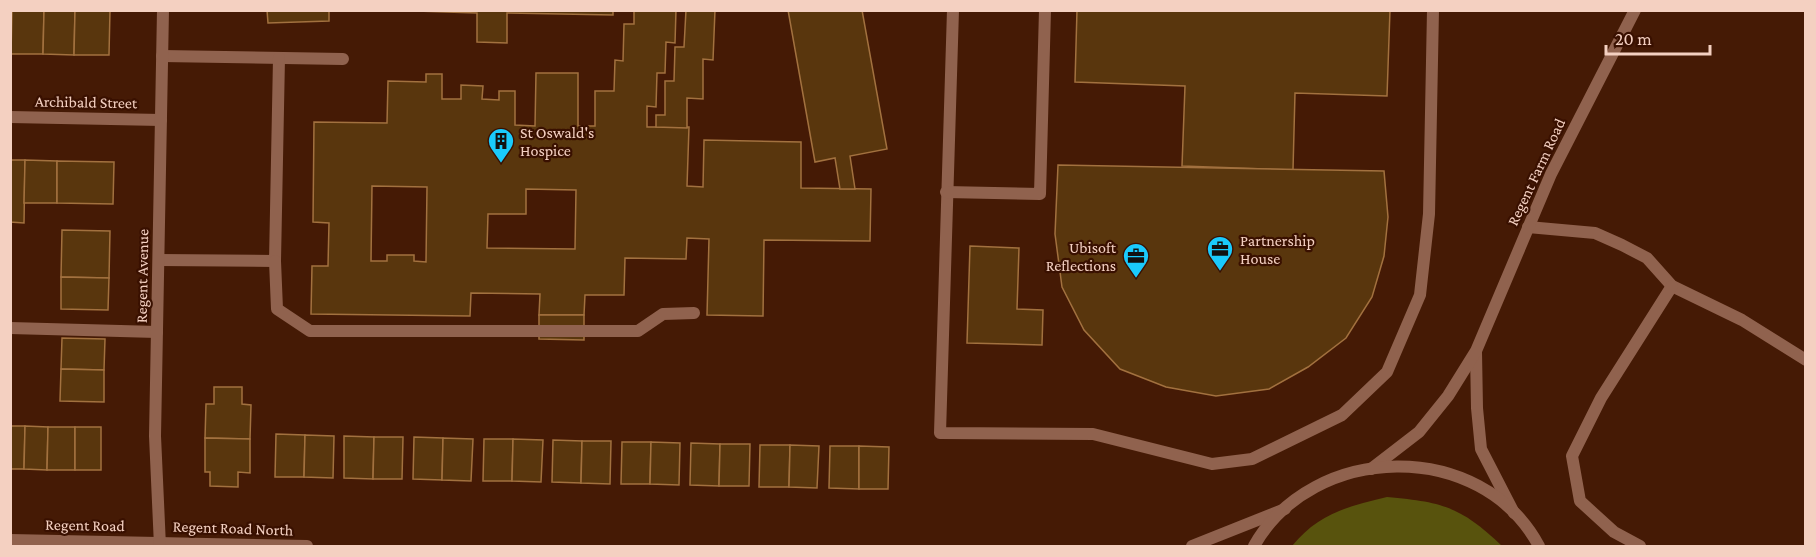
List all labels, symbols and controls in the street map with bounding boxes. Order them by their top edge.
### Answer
scale bar [1606,18,1710,56]
text: 20 m [1615,29,1652,49]
street label: Archibald Street [35,93,138,111]
street label: Regent Farm Road [1504,115,1569,229]
place label: St Oswald's Hospice [520,124,594,160]
building icon: St Oswald's Hospice [486,126,516,164]
street label: Regent Avenue [133,229,152,323]
place label: Partnership House [1240,232,1315,267]
office icon: Partnership House [1205,234,1235,272]
place label: Ubisoft Reflections [1046,239,1117,274]
office icon: Ubisoft Reflections [1121,241,1151,279]
street label: Regent Road [45,516,126,535]
street label: Regent Road North [172,517,294,540]

